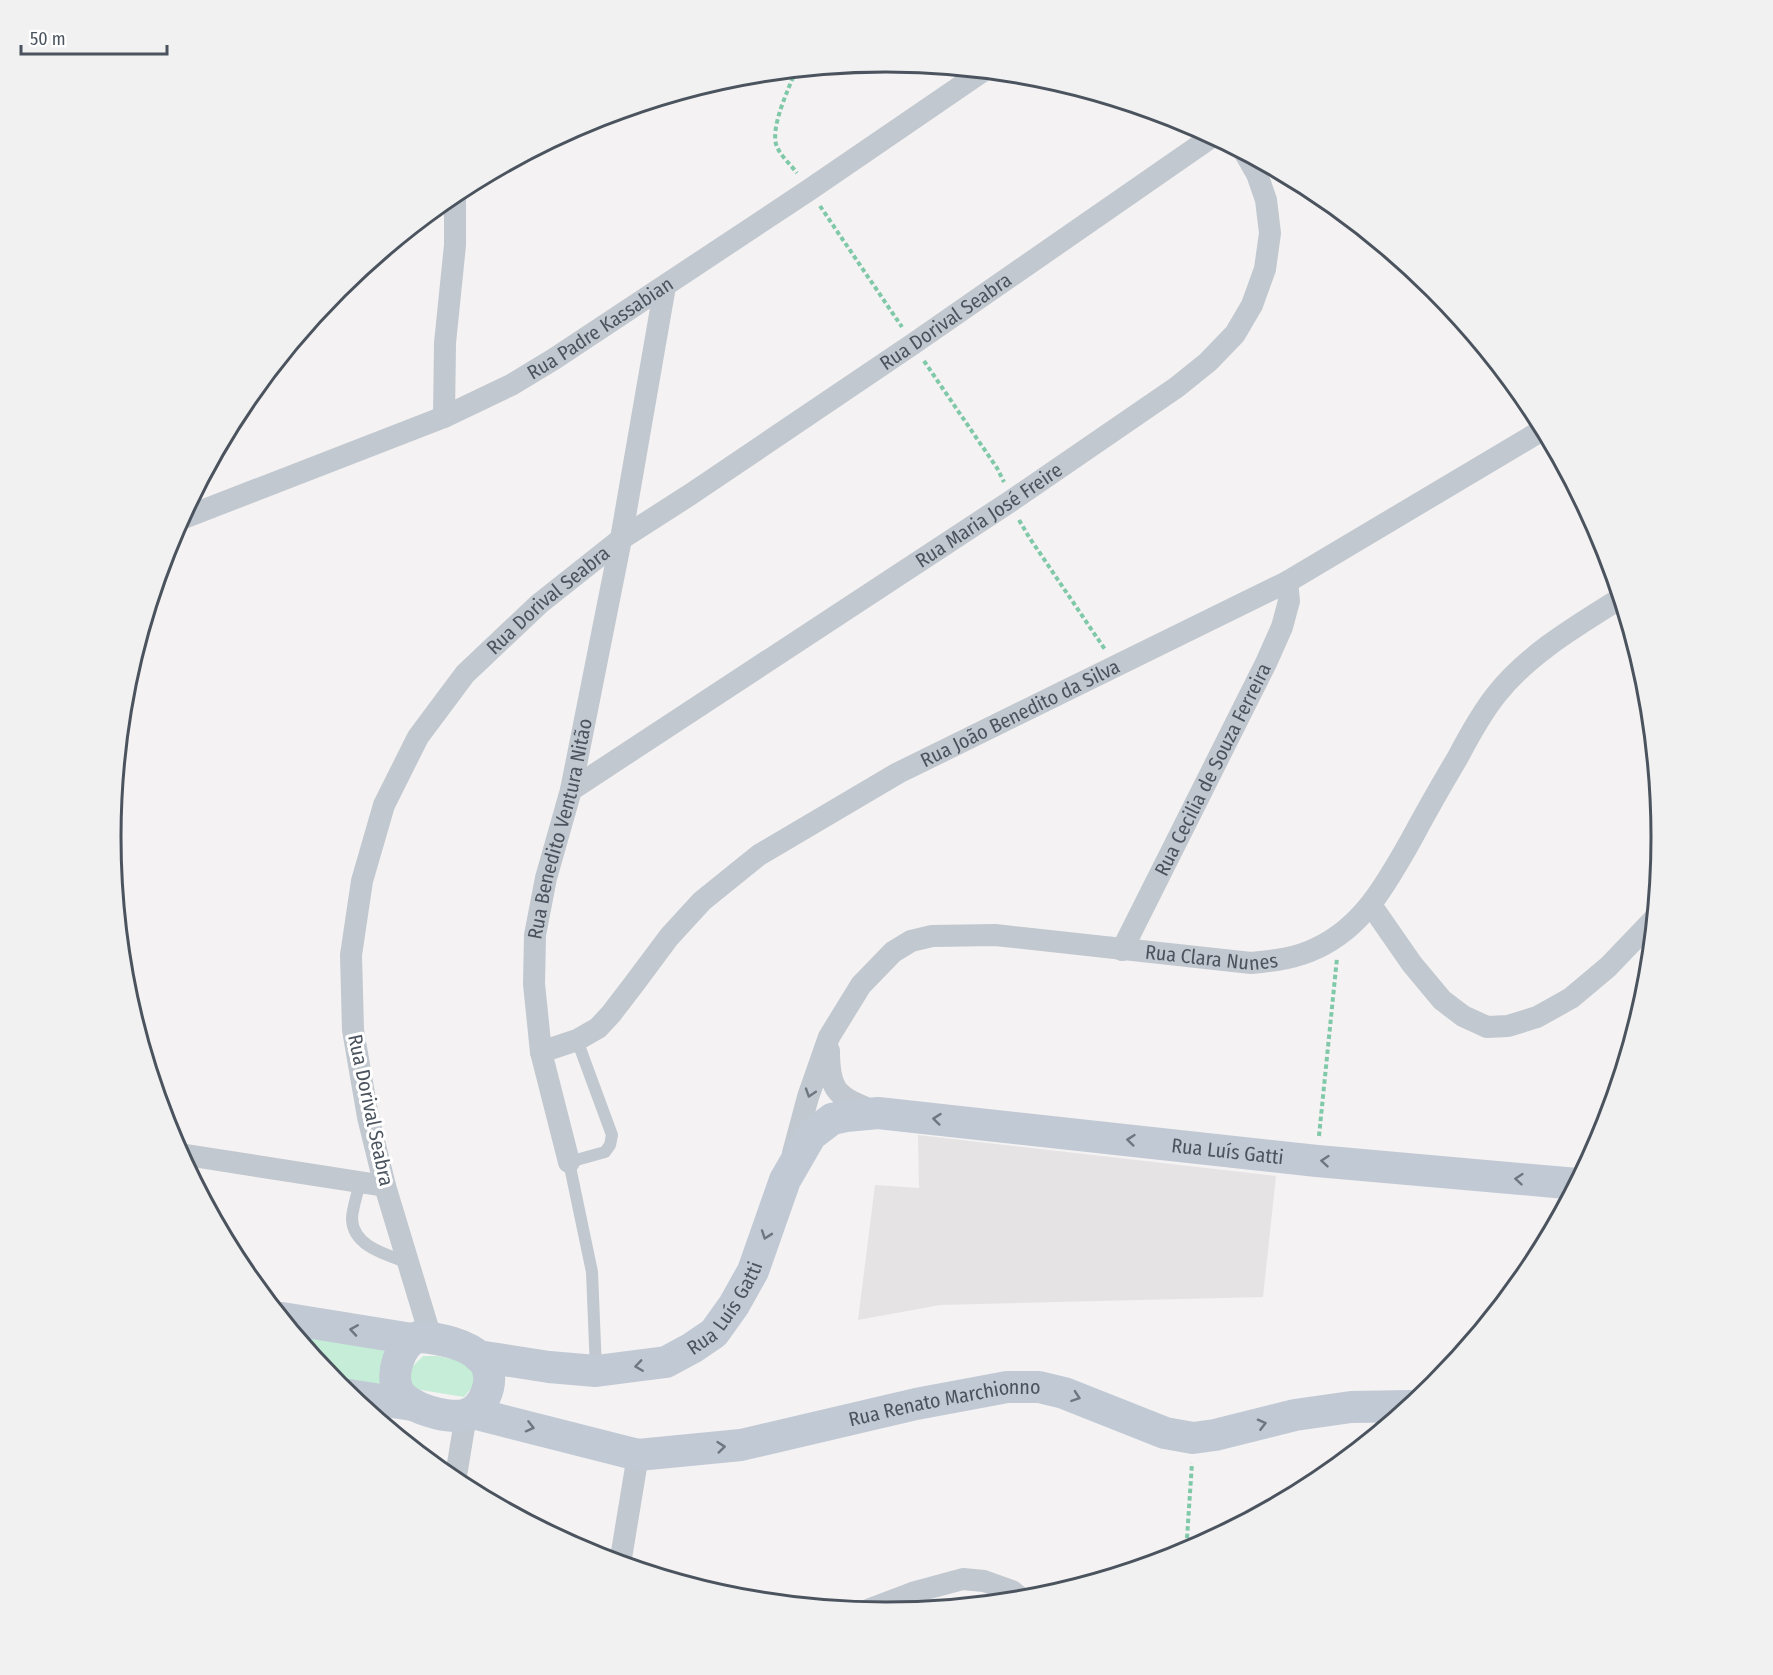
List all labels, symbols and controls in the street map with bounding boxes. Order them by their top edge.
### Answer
scale bar [21,18,166,56]
text: 50 m [30,28,66,50]
street label: Rua Dorival Seabra [875,268,1016,375]
street label: Rua Padre Kassabian [523,272,678,384]
street label: Rua Maria José Freire [911,458,1067,573]
street label: Rua Dorival Seabra [481,541,614,659]
street label: Rua João Benedito da Silva [916,654,1124,772]
street label: Rua Cecilia de Souza Ferreira [1149,659,1276,880]
street label: Rua Benedito Ventura Nitão [522,716,597,941]
street label: Rua Clara Nunes [1144,939,1279,975]
street label: Rua Dorival Seabra [343,1032,399,1188]
one-way arrow [805,1087,817,1098]
one-way arrow [932,1114,941,1126]
street label: Rua Luís Gatti [1170,1133,1285,1169]
one-way arrow [1126,1134,1135,1147]
one-way arrow [1320,1155,1329,1168]
one-way arrow [1514,1173,1523,1186]
one-way arrow [760,1229,773,1240]
street label: Rua Luís Gatti [682,1258,767,1360]
one-way arrow [349,1324,359,1336]
one-way arrow [634,1360,643,1372]
street label: Rua Renato Marchionno [846,1375,1040,1431]
one-way arrow [1070,1389,1081,1402]
one-way arrow [1257,1418,1267,1431]
one-way arrow [524,1420,534,1433]
one-way arrow [716,1441,725,1454]

